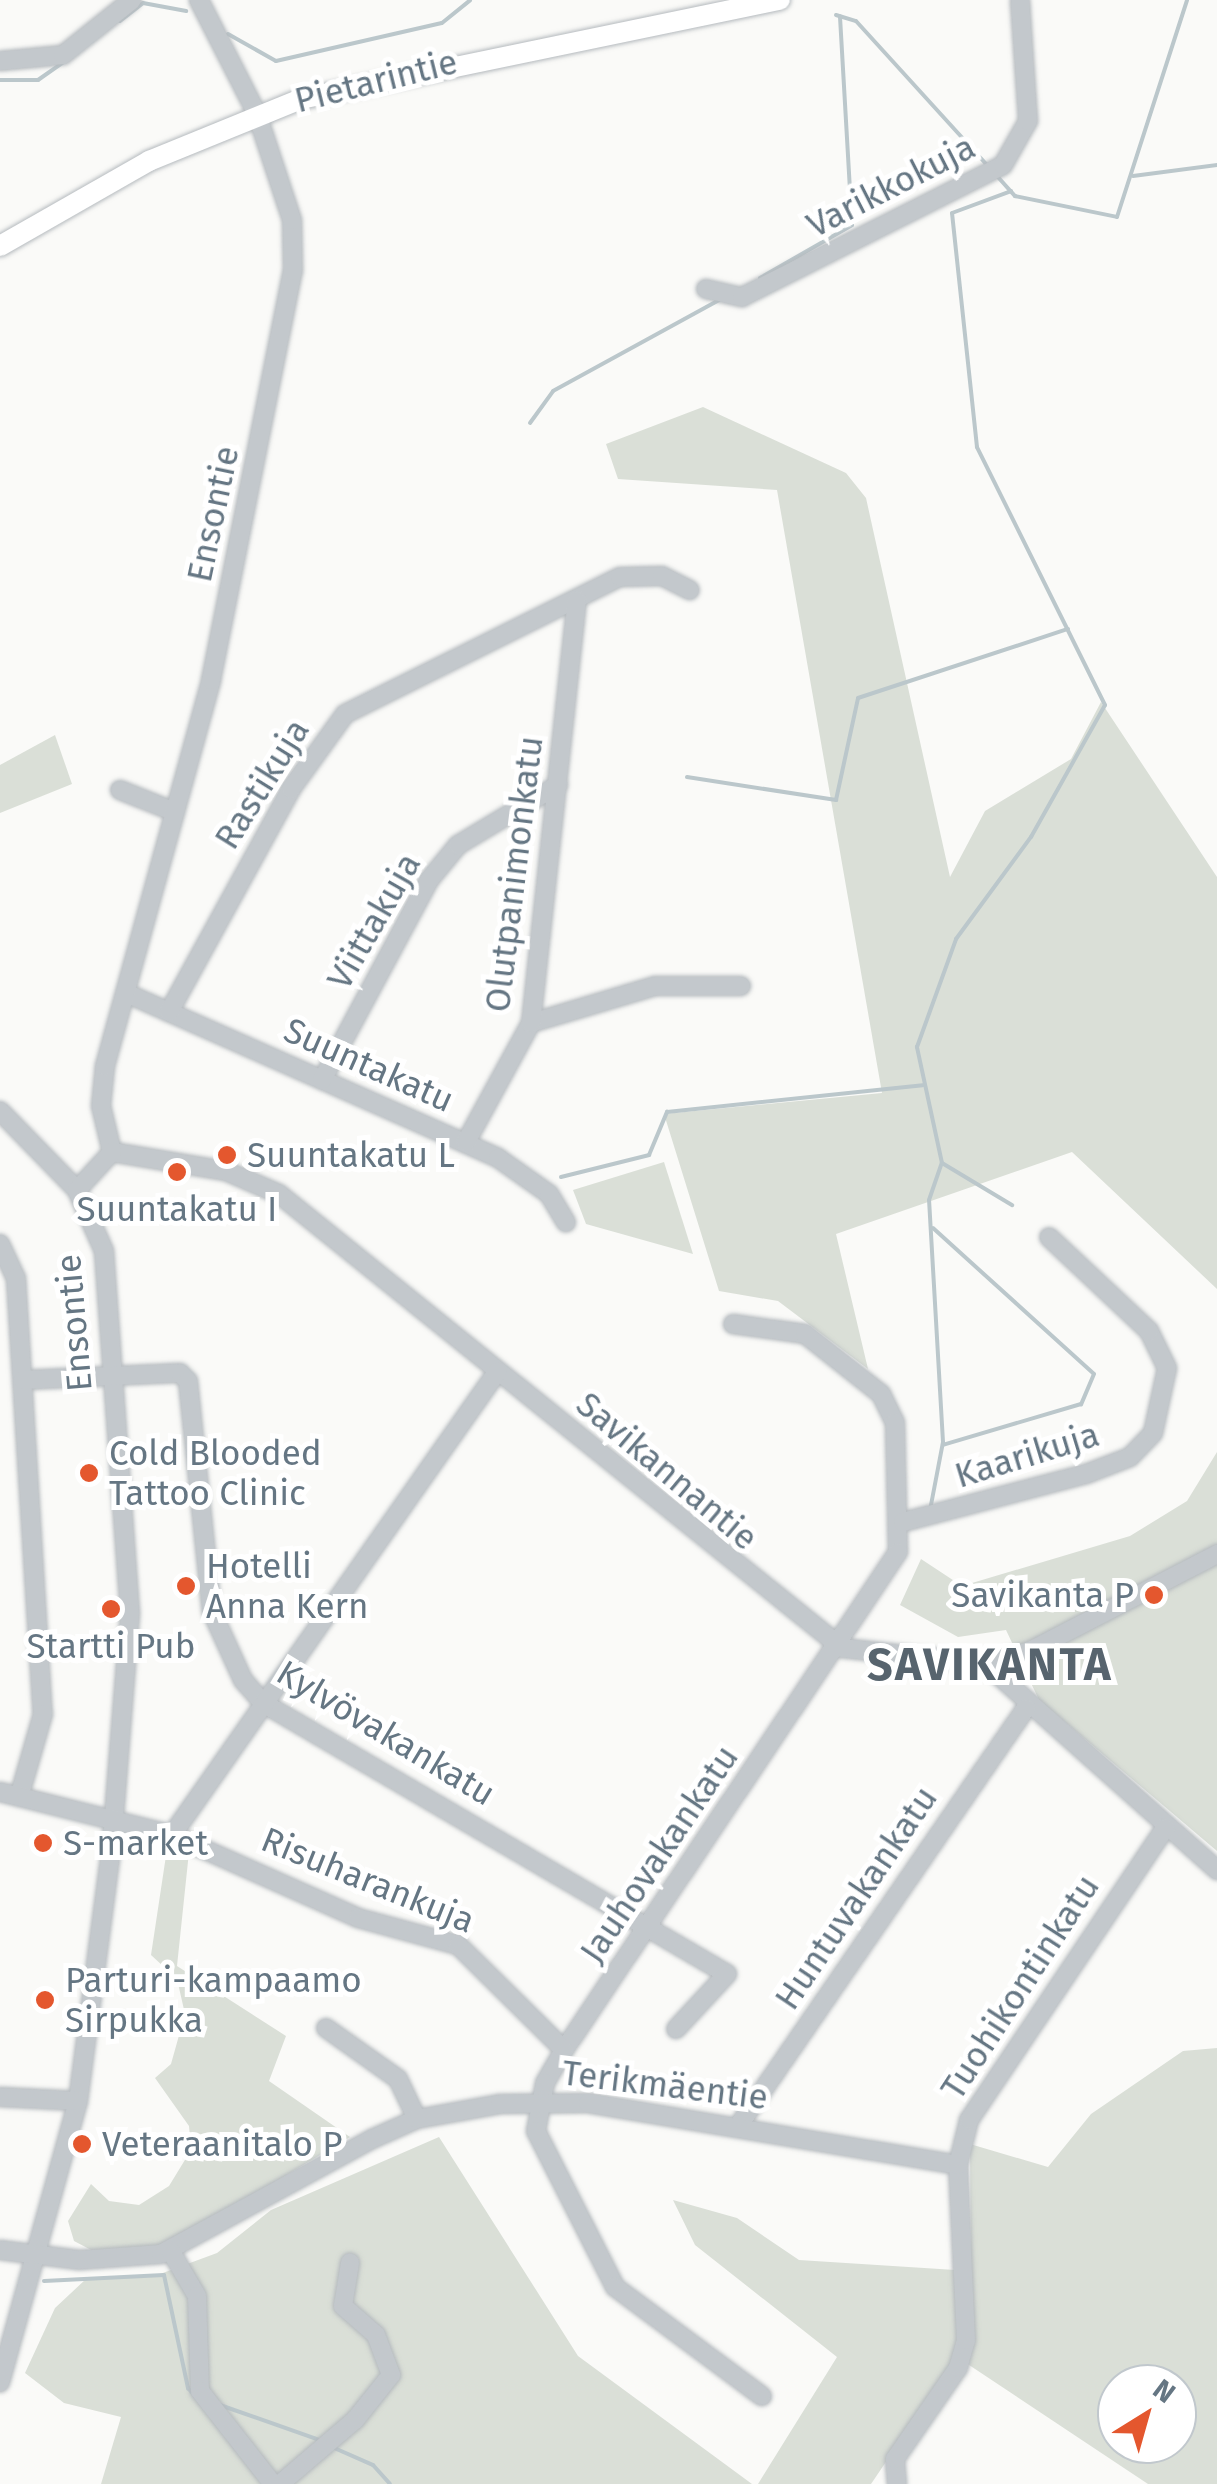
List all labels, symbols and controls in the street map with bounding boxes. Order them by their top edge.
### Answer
street label: Pietarintie [290,41,462,121]
street label: Varikkokuja [800,126,982,246]
street label: Ensontie [178,442,248,586]
street label: Rastikuja [206,711,318,857]
street label: Olutpanimonkatu [476,734,552,1014]
street label: Viittakuja [318,845,430,997]
street label: Suuntakatu [278,1009,460,1121]
place label: Suuntakatu L [247,1134,455,1176]
marker: Suuntakatu L [216,1144,238,1166]
marker: Suuntakatu I [166,1161,188,1183]
place label: Suuntakatu I [77,1188,277,1230]
street label: Ensontie [47,1253,101,1393]
street label: Savikannantie [568,1383,766,1559]
street label: Kaarikuja [950,1413,1104,1497]
place label: Cold Blooded Tattoo Clinic [109,1432,322,1514]
marker: Cold Blooded Tattoo Clinic [78,1462,100,1484]
place label: Hotelli Anna Kern [206,1545,369,1627]
place label: Savikanta P [951,1574,1134,1616]
marker: Hotelli Anna Kern [175,1575,197,1597]
marker: Savikanta P [1143,1584,1165,1606]
marker: Startti Pub [100,1598,122,1620]
place label: Startti Pub [27,1625,195,1667]
district label: SAVIKANTA [867,1639,1113,1693]
street label: Kylvövakankatu [269,1651,503,1815]
street label: Jauhovakankatu [571,1737,747,1971]
street label: Huntuvakankatu [766,1779,946,2017]
street label: Risuharankuja [255,1818,481,1942]
place label: S-market [63,1822,208,1864]
marker: S-market [32,1832,54,1854]
street label: Tuohikontinkatu [932,1867,1108,2107]
place label: Parturi-kampaamo Sirpukka [65,1959,362,2041]
marker: Parturi-kampaamo Sirpukka [34,1989,56,2011]
street label: Terikmäentie [560,2052,770,2118]
place label: Veteraanitalo P [102,2123,343,2165]
marker: Veteraanitalo P [71,2133,93,2155]
north arrow [1097,2364,1197,2464]
text: N [1147,2372,1181,2410]

